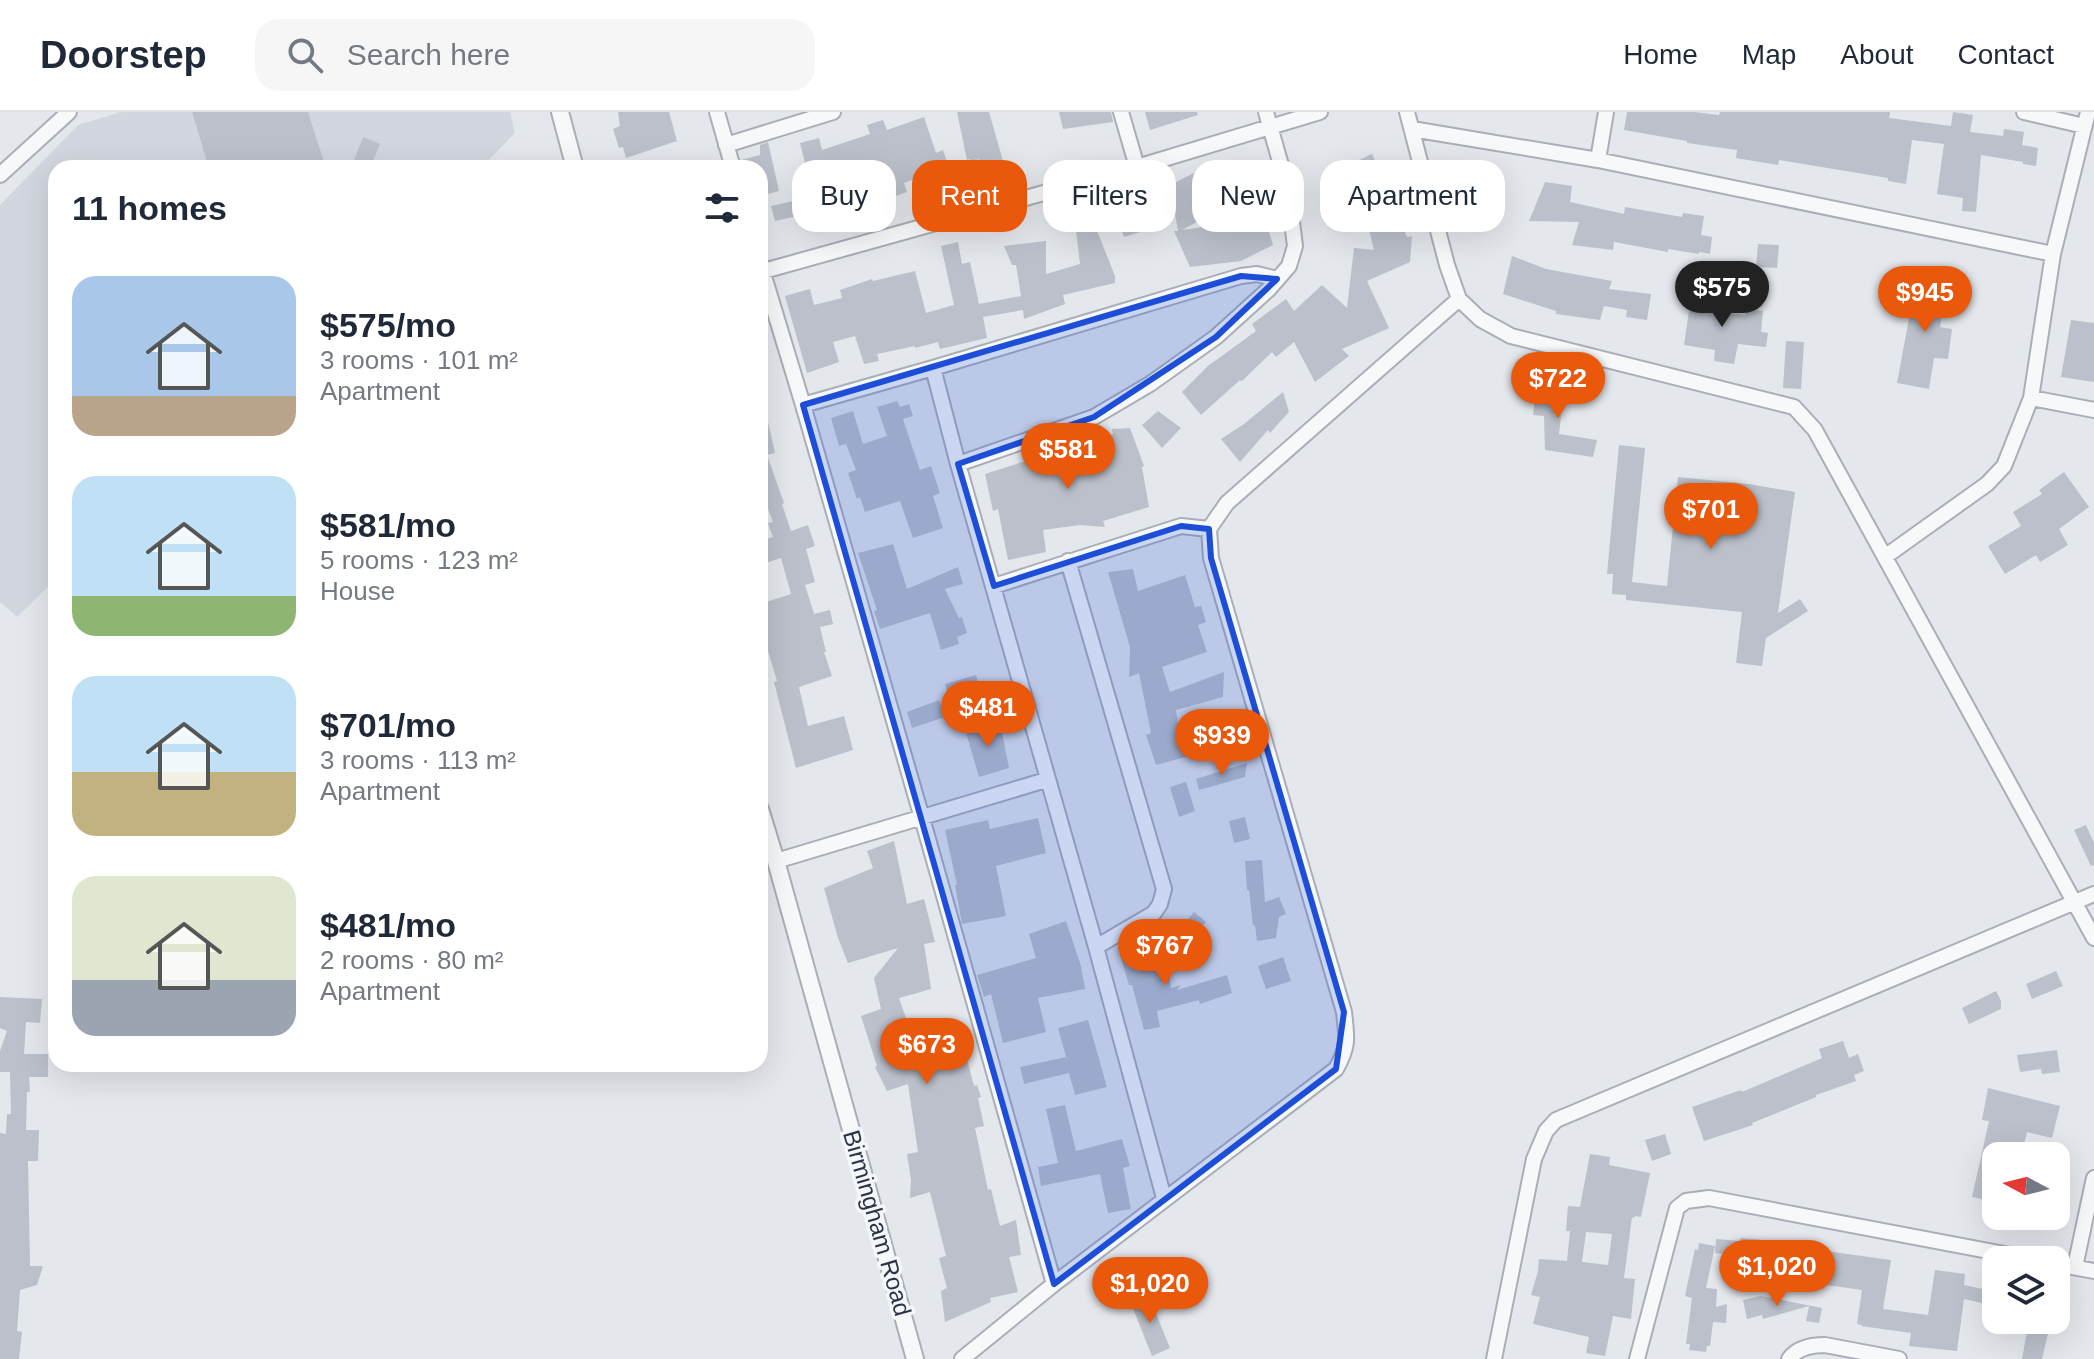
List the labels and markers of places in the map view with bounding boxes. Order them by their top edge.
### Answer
pin: $575 [1675,261,1769,329]
pin: $945 [1878,266,1972,334]
pin: $722 [1511,352,1605,420]
pin: $581 [1021,423,1115,491]
pin: $701 [1664,483,1758,551]
pin: $481 [941,681,1035,749]
pin: $939 [1175,709,1269,777]
pin: $767 [1118,919,1212,987]
pin: $673 [880,1018,974,1086]
pin: $1,020 [1712,1240,1842,1308]
pin: $1,020 [1085,1257,1215,1325]

